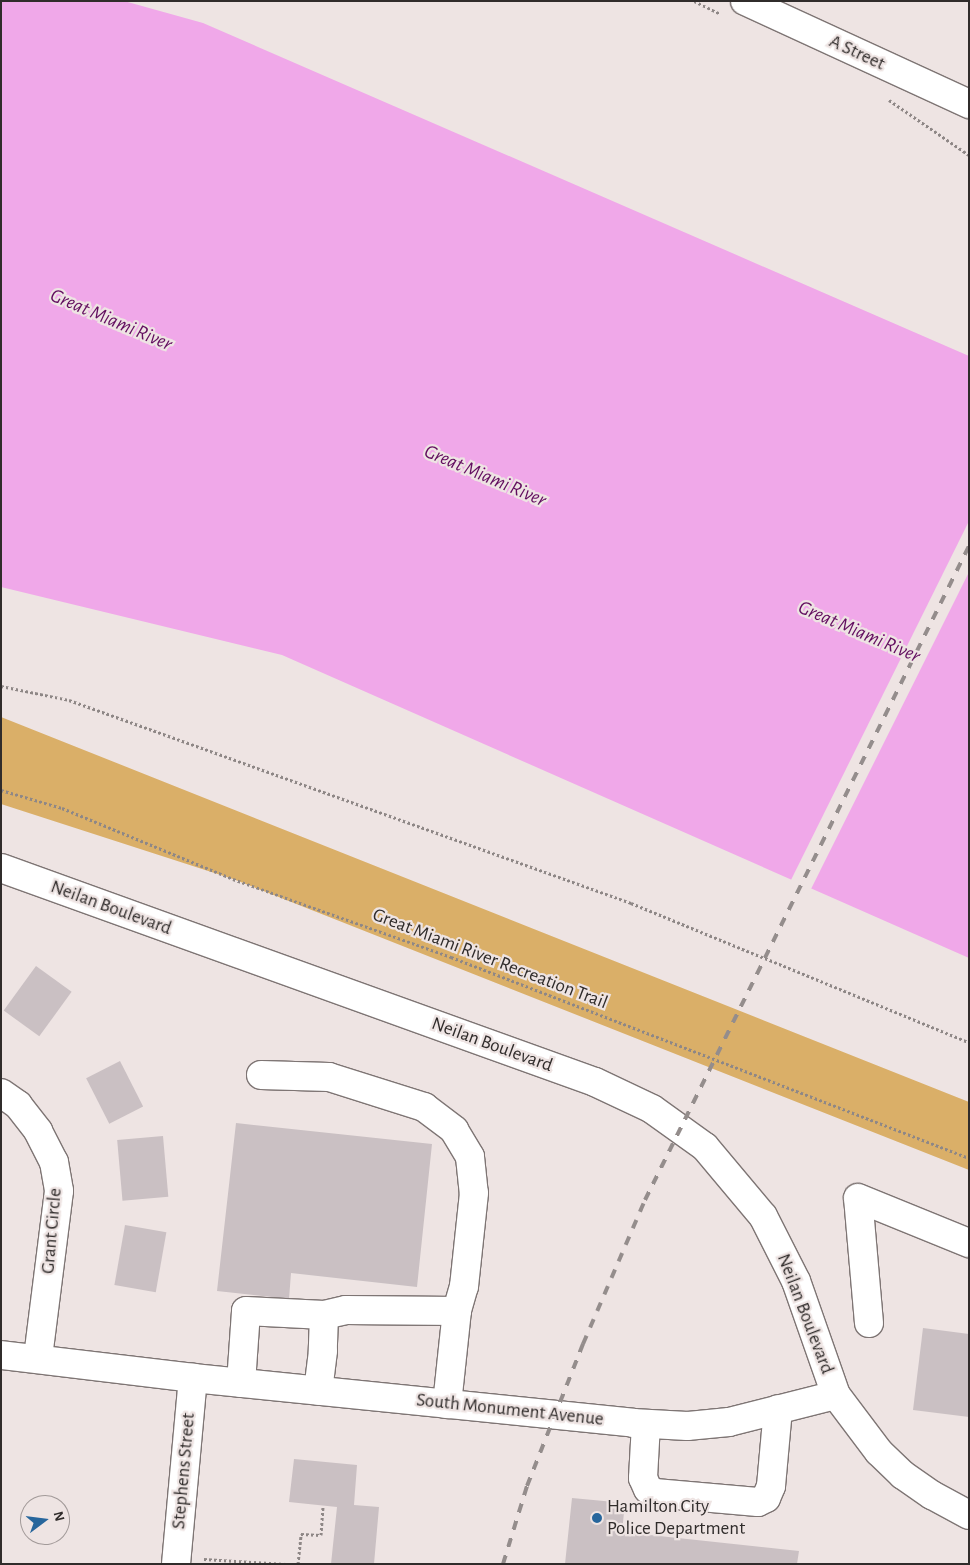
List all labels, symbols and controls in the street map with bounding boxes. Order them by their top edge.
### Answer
street label: A Street [826,30,888,76]
water label: Great Miami River [46,284,176,356]
water label: Great Miami River [420,440,550,512]
water label: Great Miami River [794,596,924,668]
street label: Neilan Boulevard [47,876,175,940]
street label: Great Miami River Recreation Trail [369,904,611,1014]
street label: Neilan Boulevard [428,1013,556,1077]
street label: Grant Circle [37,1187,67,1275]
street label: Neilan Boulevard [772,1251,838,1377]
street label: South Monument Avenue [415,1389,605,1431]
street label: Stephens Street [168,1412,200,1530]
north arrow [20,1495,70,1545]
place label: Hamilton City Police Department [607,1496,745,1540]
text: N [50,1510,67,1523]
marker: Hamilton City Police Department [591,1512,603,1524]

